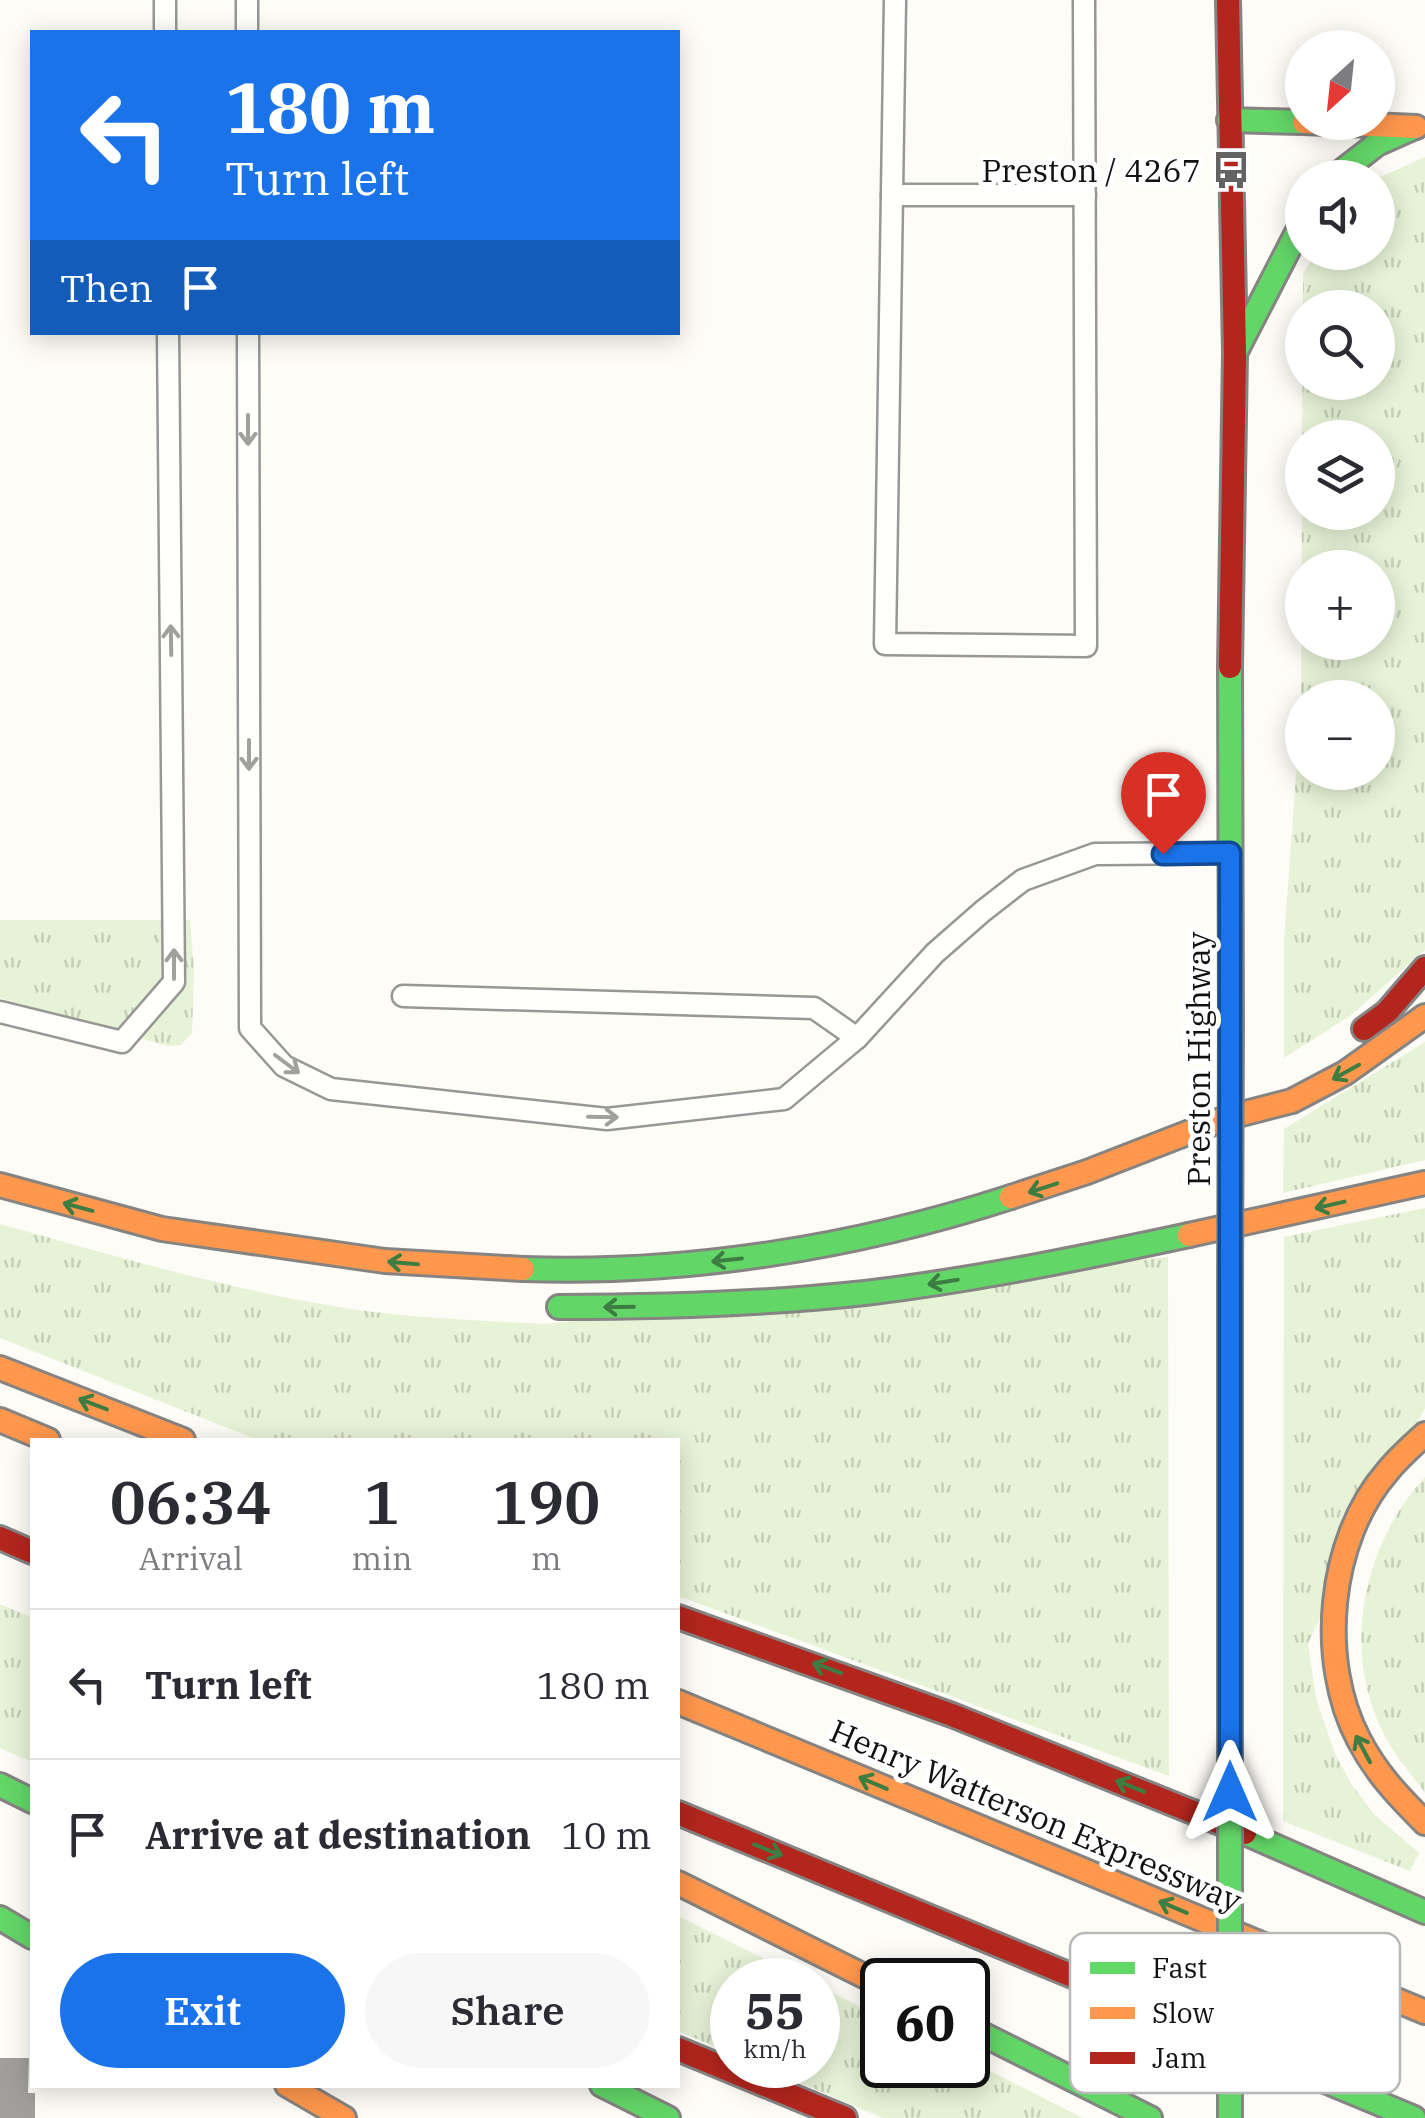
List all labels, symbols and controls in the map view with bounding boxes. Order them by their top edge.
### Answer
north arrow [1285,30,1395,140]
map controls [1285,30,1395,790]
text: 180 m [225,61,435,152]
icon: left [60,70,190,200]
text: Turn left [225,149,409,207]
place label: Preston / 4267 [981,149,1201,191]
bus stop icon: Preston / 4267 [1210,149,1252,191]
button: sound [1285,160,1395,270]
icon: arrive [173,260,228,315]
text: Then [60,263,153,312]
button: search [1285,290,1395,400]
one-way arrow [238,412,258,445]
button: layers [1285,420,1395,530]
button: + [1285,550,1395,660]
one-way arrow [162,624,180,656]
button: − [1285,680,1395,790]
one-way arrow [240,738,258,770]
pin [1121,752,1206,855]
icon: arrive [1136,767,1191,822]
street label: Preston Highway [1177,931,1219,1186]
one-way arrow [164,949,184,982]
one-way arrow [272,1053,300,1074]
one-way arrow [1332,1063,1361,1083]
one-way arrow [586,1108,618,1127]
one-way arrow [1028,1180,1060,1198]
one-way arrow [63,1196,94,1215]
one-way arrow [1315,1196,1347,1215]
one-way arrow [711,1251,743,1270]
one-way arrow [387,1254,419,1273]
one-way arrow [927,1273,959,1291]
one-way arrow [603,1298,635,1317]
one-way arrow [78,1394,108,1412]
text: 06:34 [110,1462,272,1541]
text: 1 [364,1462,400,1541]
text: 190 [492,1462,600,1541]
text: Arrival [139,1537,243,1579]
text: min [351,1537,412,1579]
text: m [531,1537,561,1579]
icon: left [60,1657,115,1712]
one-way arrow [812,1658,843,1676]
text: Turn left [145,1660,312,1709]
text: 180 m [537,1660,650,1709]
street label: Henry Watterson Expressway [824,1709,1249,1921]
one-way arrow [1353,1734,1373,1764]
position arrow [1178,1740,1282,1844]
one-way arrow [858,1773,889,1791]
one-way arrow [1115,1775,1145,1793]
icon: arrive [60,1807,115,1862]
text: Arrive at destination [145,1810,531,1859]
text: 10 m [561,1810,652,1859]
one-way arrow [752,1843,782,1861]
one-way arrow [1158,1897,1189,1915]
legend [1070,1933,1400,2093]
text: Fast [1152,1949,1207,1986]
button: Exit [60,1953,345,2068]
button: Share [365,1953,650,2068]
speed limit sign: 60 [860,1958,990,2088]
text: 55 [745,1978,805,2043]
text: Slow [1152,1994,1214,2031]
text: km/h [743,2032,807,2065]
text: Jam [1152,2039,1207,2076]

